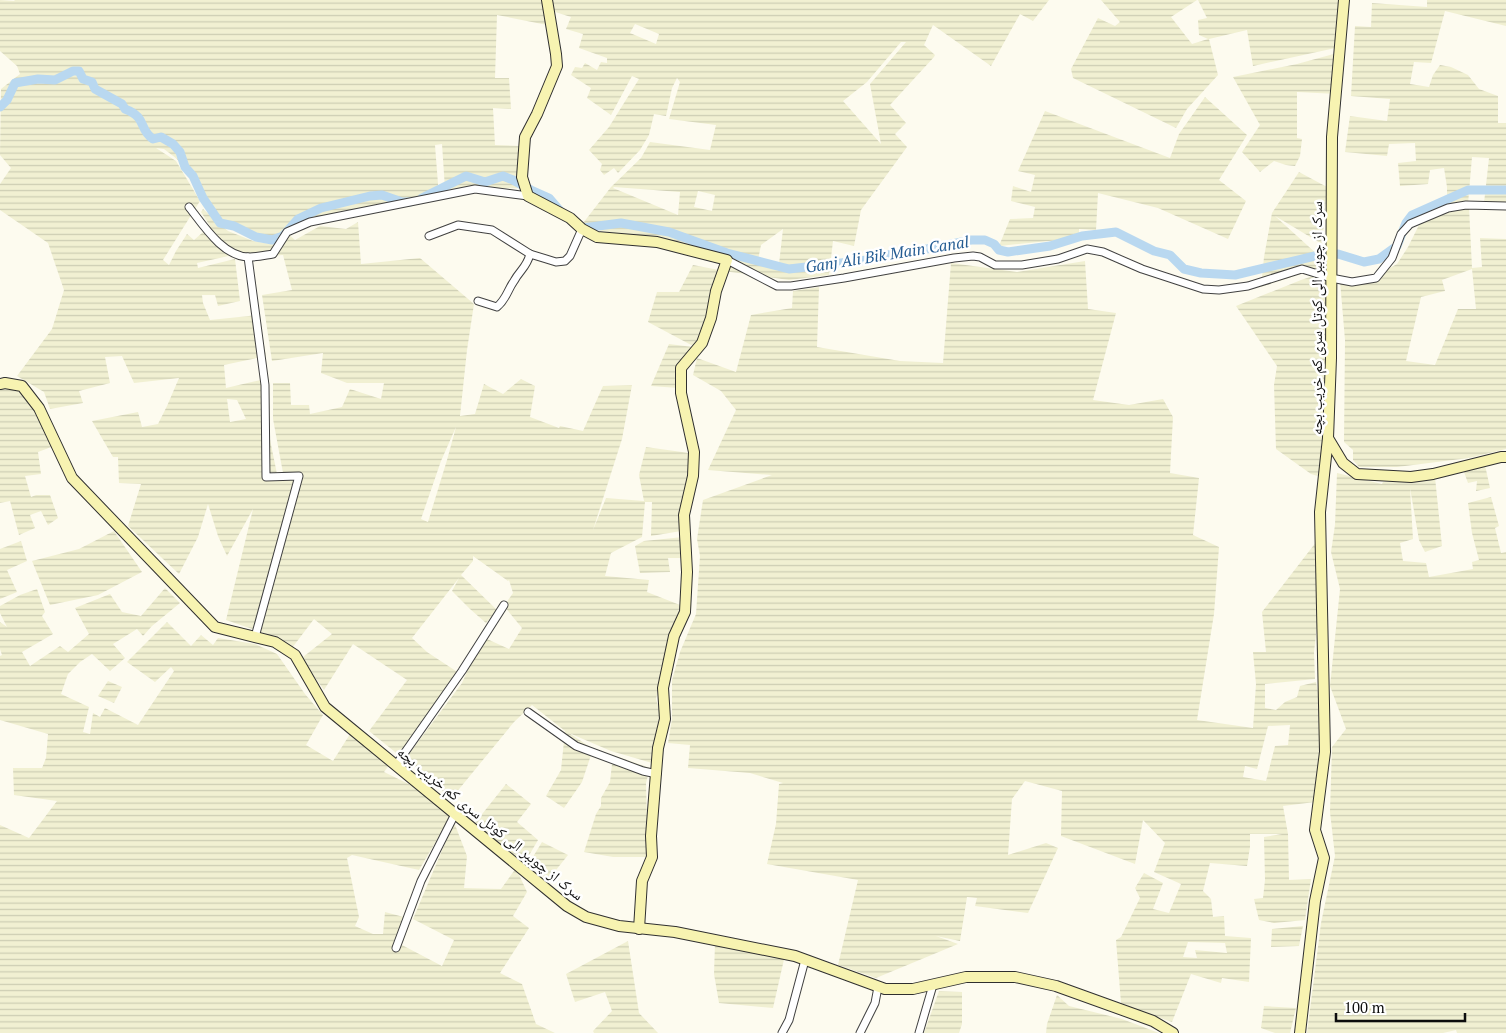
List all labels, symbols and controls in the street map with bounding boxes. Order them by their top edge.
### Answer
street label: سرک از چوببر الی کوتل سری کم خریب بچه [1306,201,1327,435]
water label: Ganj Ali Bik Main Canal [804,230,971,278]
street label: سرک از چوببر الی کوتل سری کم خریب بچه [393,742,588,905]
scale bar [1336,990,1465,1022]
text: 100 m [1344,997,1385,1017]

